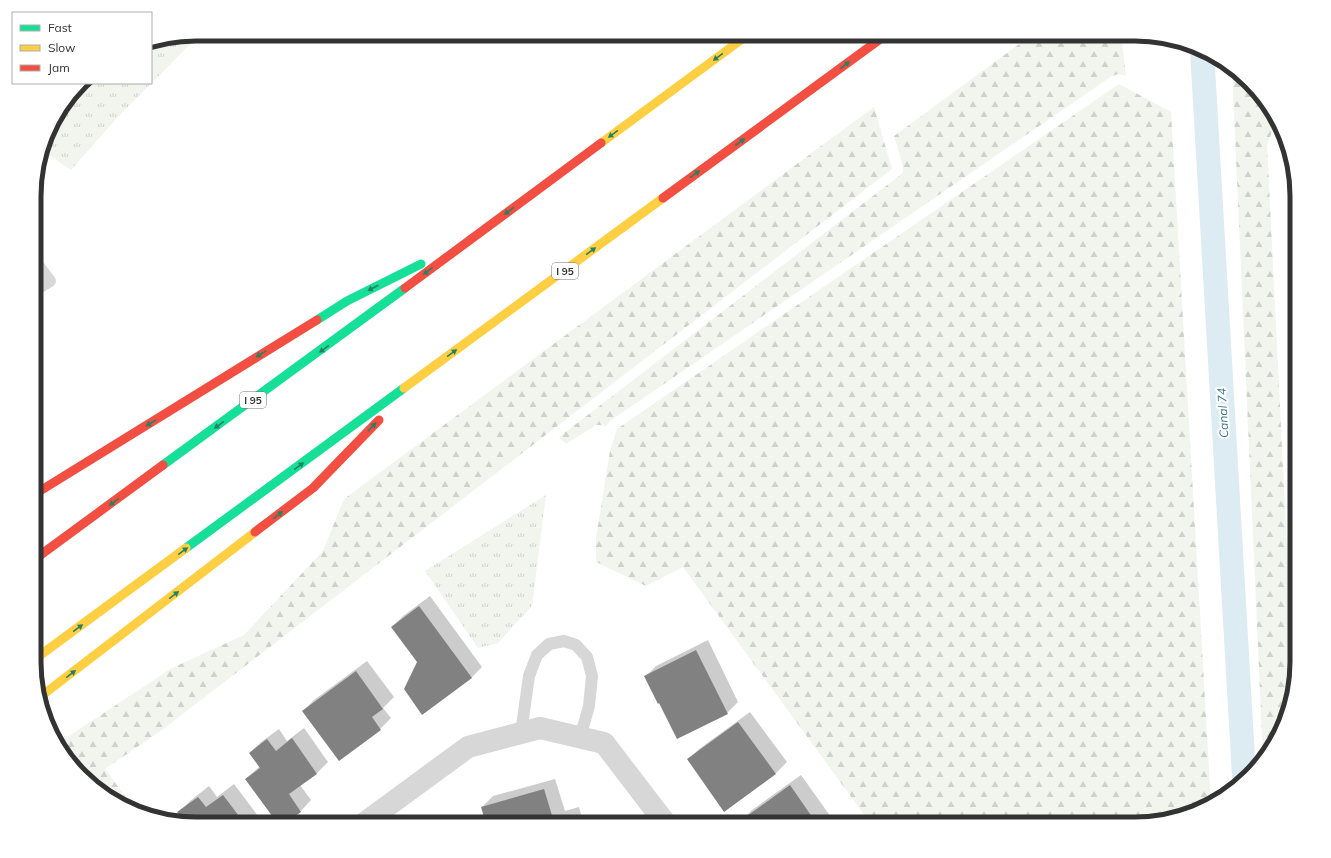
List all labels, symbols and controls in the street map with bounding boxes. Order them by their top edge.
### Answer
legend [12,12,152,84]
text: Fast [48,20,72,35]
text: Slow [48,40,76,55]
one-way arrow [713,53,723,61]
text: Jam [48,60,70,75]
one-way arrow [839,61,850,69]
one-way arrow [608,130,619,138]
one-way arrow [734,138,745,146]
one-way arrow [690,170,701,178]
one-way arrow [503,207,514,215]
one-way arrow [585,247,596,255]
road number: I 95 [552,263,578,279]
one-way arrow [422,267,433,275]
one-way arrow [367,285,378,291]
one-way arrow [318,344,329,353]
one-way arrow [447,349,458,357]
one-way arrow [255,351,267,358]
water label: Canal 74 [1214,388,1231,438]
road number: I 95 [240,392,266,408]
one-way arrow [146,419,156,427]
one-way arrow [213,421,224,429]
one-way arrow [367,422,377,432]
one-way arrow [294,462,304,470]
one-way arrow [108,498,119,506]
one-way arrow [272,511,283,520]
one-way arrow [178,547,188,555]
one-way arrow [169,590,180,599]
one-way arrow [73,624,83,632]
one-way arrow [66,669,77,678]

